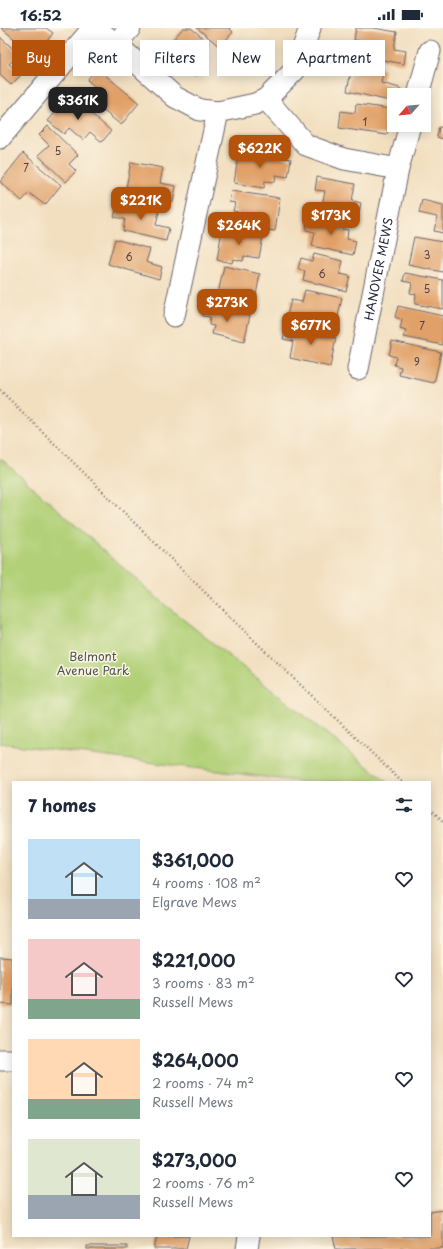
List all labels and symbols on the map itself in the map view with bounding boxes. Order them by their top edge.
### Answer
pin: $361K [50,87,106,121]
north arrow [387,88,431,132]
house number: 1 [363,114,367,129]
pin: $622K [232,135,288,169]
house number: 5 [55,143,61,158]
house number: 7 [23,160,29,175]
pin: $221K [113,187,169,221]
pin: $173K [303,202,359,236]
pin: $264K [211,212,267,246]
street label: HANOVER MEWS [359,216,397,322]
house number: 3 [424,247,430,262]
house number: 6 [125,249,133,264]
house number: 6 [318,266,326,281]
house number: 5 [424,281,430,296]
pin: $273K [199,289,255,323]
pin: $677K [283,312,339,346]
house number: 7 [419,318,425,333]
house number: 9 [414,354,420,369]
park label: Belmont Avenue Park [57,647,129,679]

